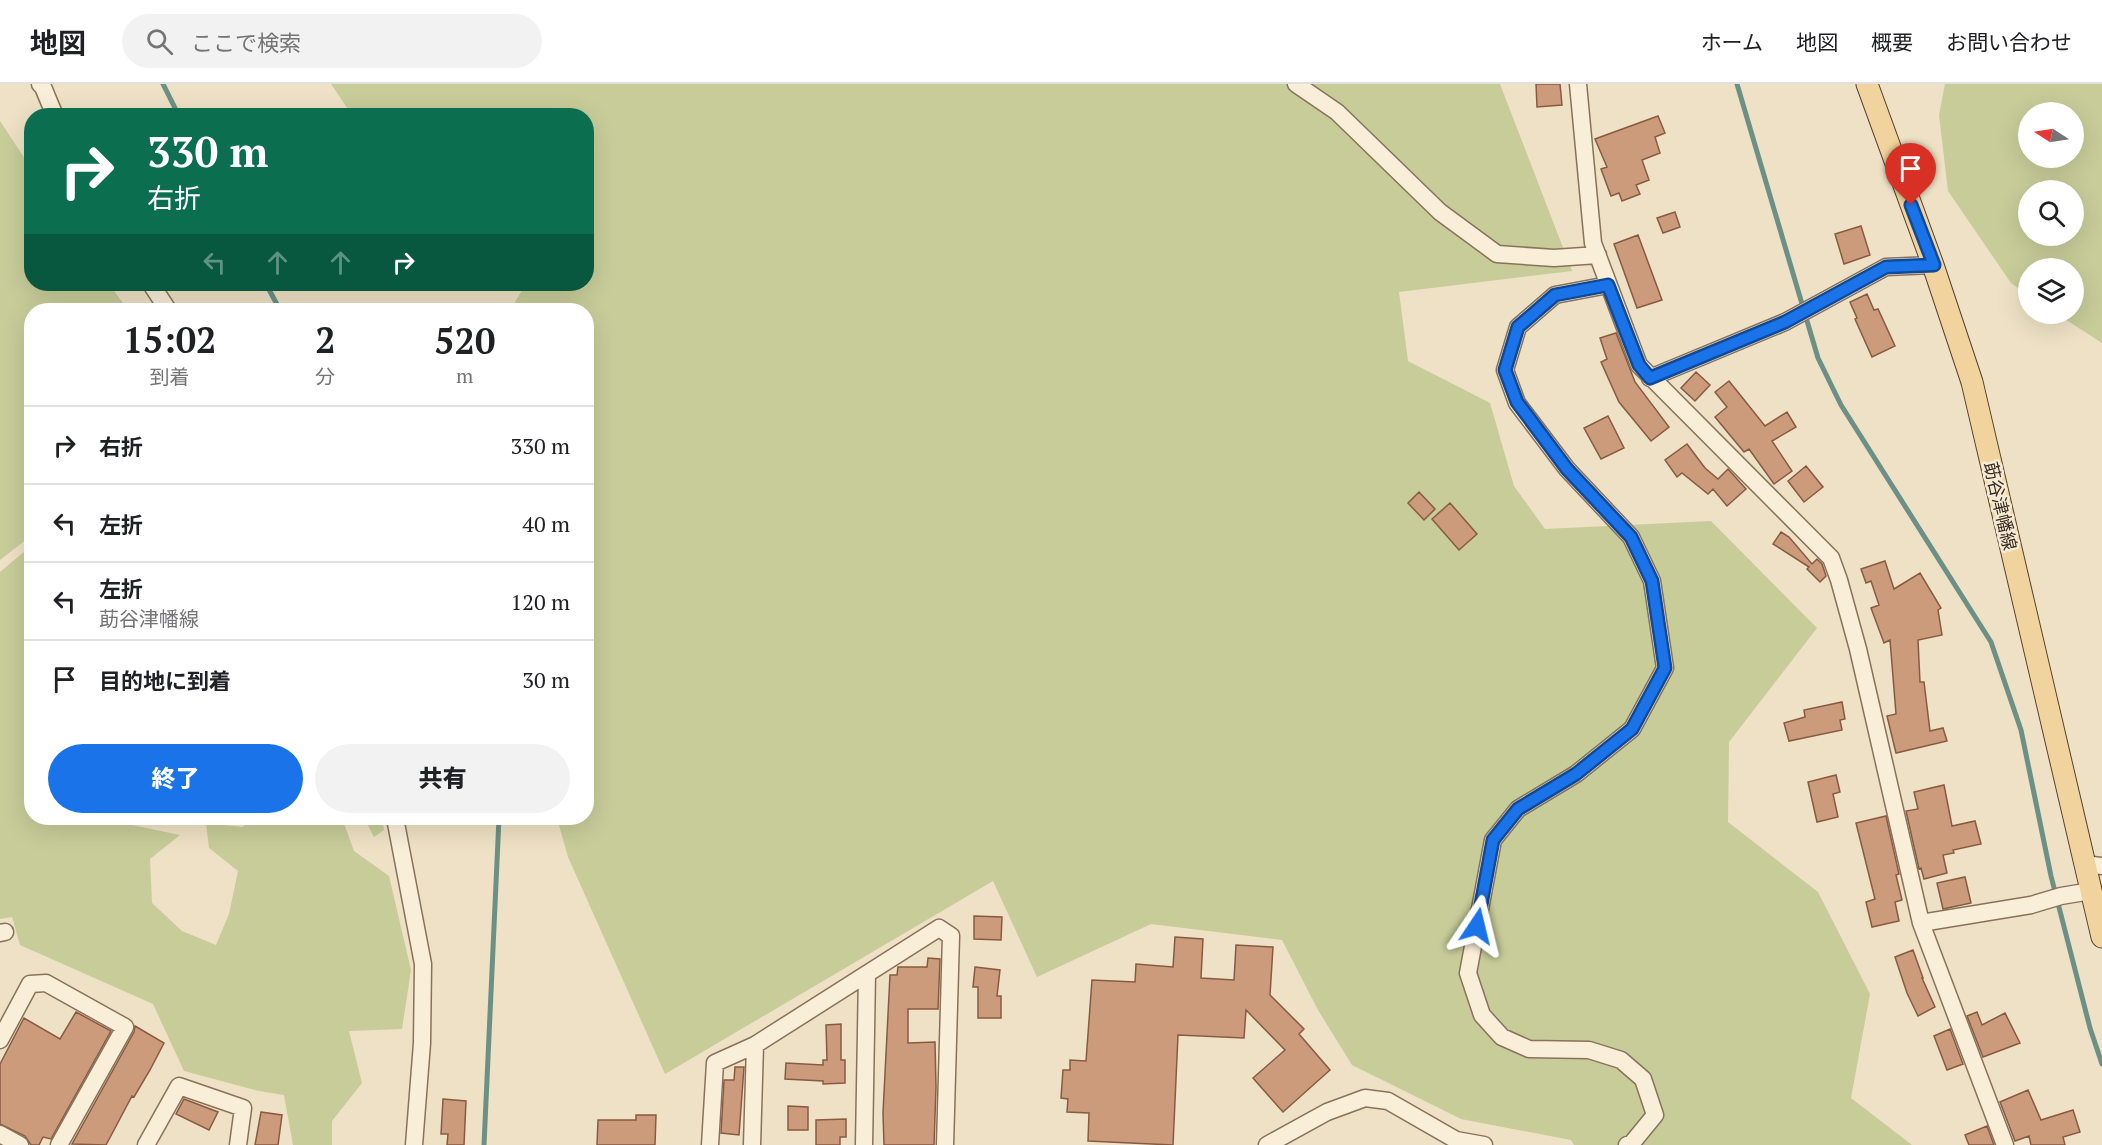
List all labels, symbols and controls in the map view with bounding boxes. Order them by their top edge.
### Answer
search box [122,14,542,68]
text: 地図 [30,24,86,61]
icon: search [143,25,176,58]
text: ここで検索 [191,28,301,57]
text: ホーム [1701,28,1763,56]
text: 地図 [1796,28,1838,56]
text: 概要 [1871,28,1913,56]
text: お問い合わせ [1946,28,2072,56]
north arrow [2018,102,2084,168]
map controls [2018,102,2084,324]
text: 330 m [147,123,268,179]
icon: right [48,132,126,210]
pin [1885,143,1936,205]
icon: arrive [1894,152,1927,185]
text: 右折 [147,180,201,216]
button: search [2018,180,2084,246]
icon: left [198,246,231,279]
icon: ahead [261,246,294,279]
icon: ahead [324,246,357,279]
icon: right [387,246,420,279]
button: layers [2018,258,2084,324]
text: 15:02 [123,316,216,363]
text: 2 [315,316,336,363]
text: 520 [434,317,495,364]
text: m [456,362,473,389]
text: 到着 [150,363,190,390]
text: 分 [315,363,335,390]
icon: right [48,429,81,462]
text: 330 m [510,431,570,460]
text: 右折 [99,432,143,461]
street label: 莇谷津幡線 [1979,459,2023,552]
icon: left [48,507,81,540]
text: 40 m [522,509,570,538]
text: 左折 [99,510,143,539]
text: 左折 [99,574,143,603]
icon: left [48,585,81,618]
text: 120 m [510,587,570,616]
text: 莇谷津幡線 [99,605,199,632]
icon: arrive [48,663,81,696]
text: 30 m [522,665,570,694]
text: 目的地に到着 [99,666,231,695]
button: 終了 [48,744,303,813]
button: 共有 [315,744,570,813]
position arrow [1445,894,1509,958]

